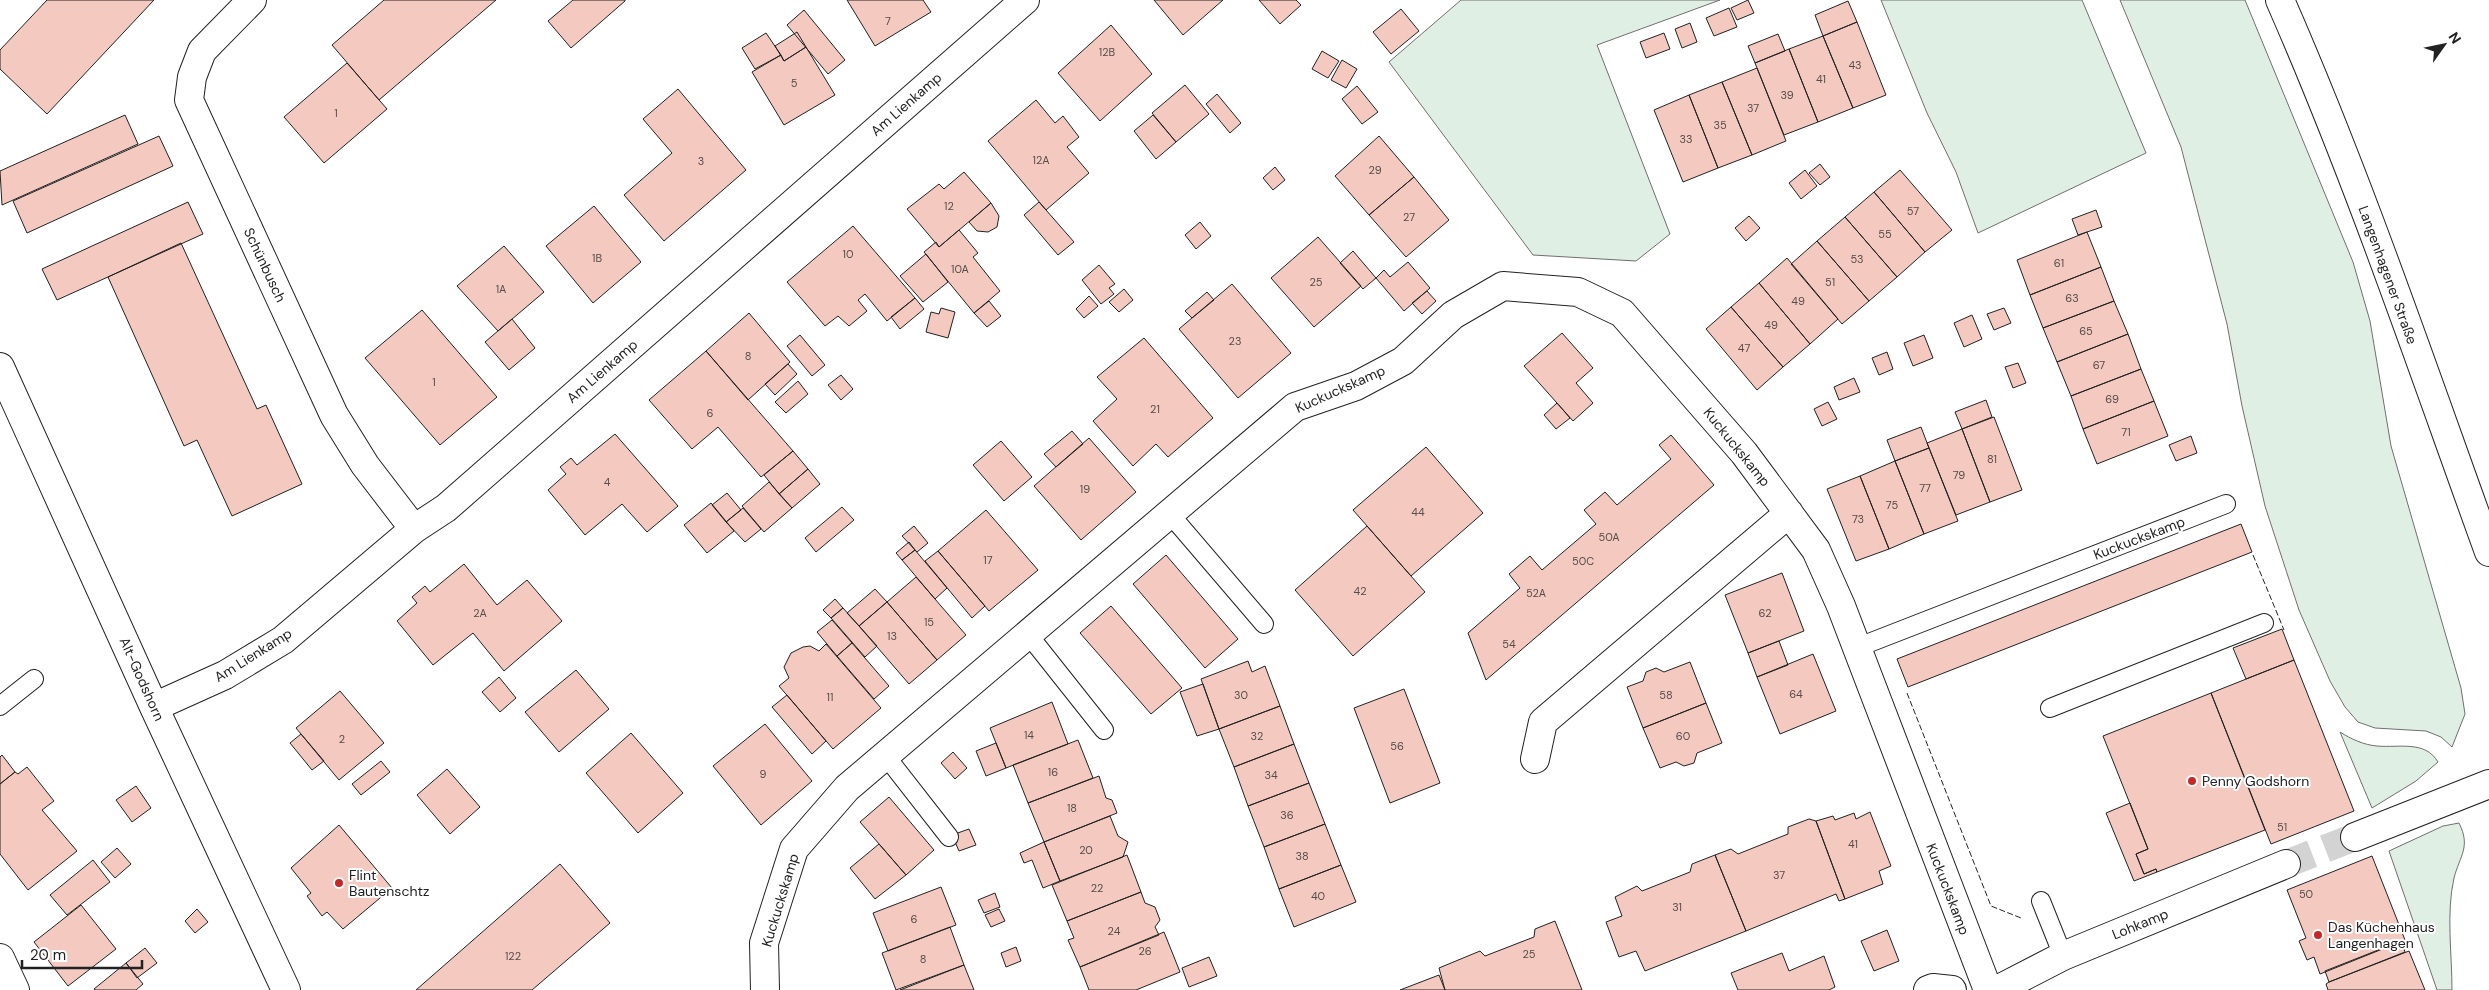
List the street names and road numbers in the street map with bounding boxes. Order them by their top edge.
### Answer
street label: Am Lienkamp [867,68,945,140]
street label: Langenhagener Straße [2355,203,2421,347]
street label: Schünbusch [240,225,290,305]
street label: Am Lienkamp [563,335,641,407]
street label: Kuckuckskamp [1292,361,1388,417]
street label: Kuckuckskamp [1700,404,1775,490]
street label: Kuckuckskamp [2091,512,2188,564]
street label: Am Lienkamp [211,624,295,686]
street label: Alt-Godshorn [116,634,168,724]
street label: Kuckuckskamp [1922,841,1974,938]
street label: Kuckuckskamp [757,851,803,949]
street label: Lohkamp [2109,904,2171,943]

